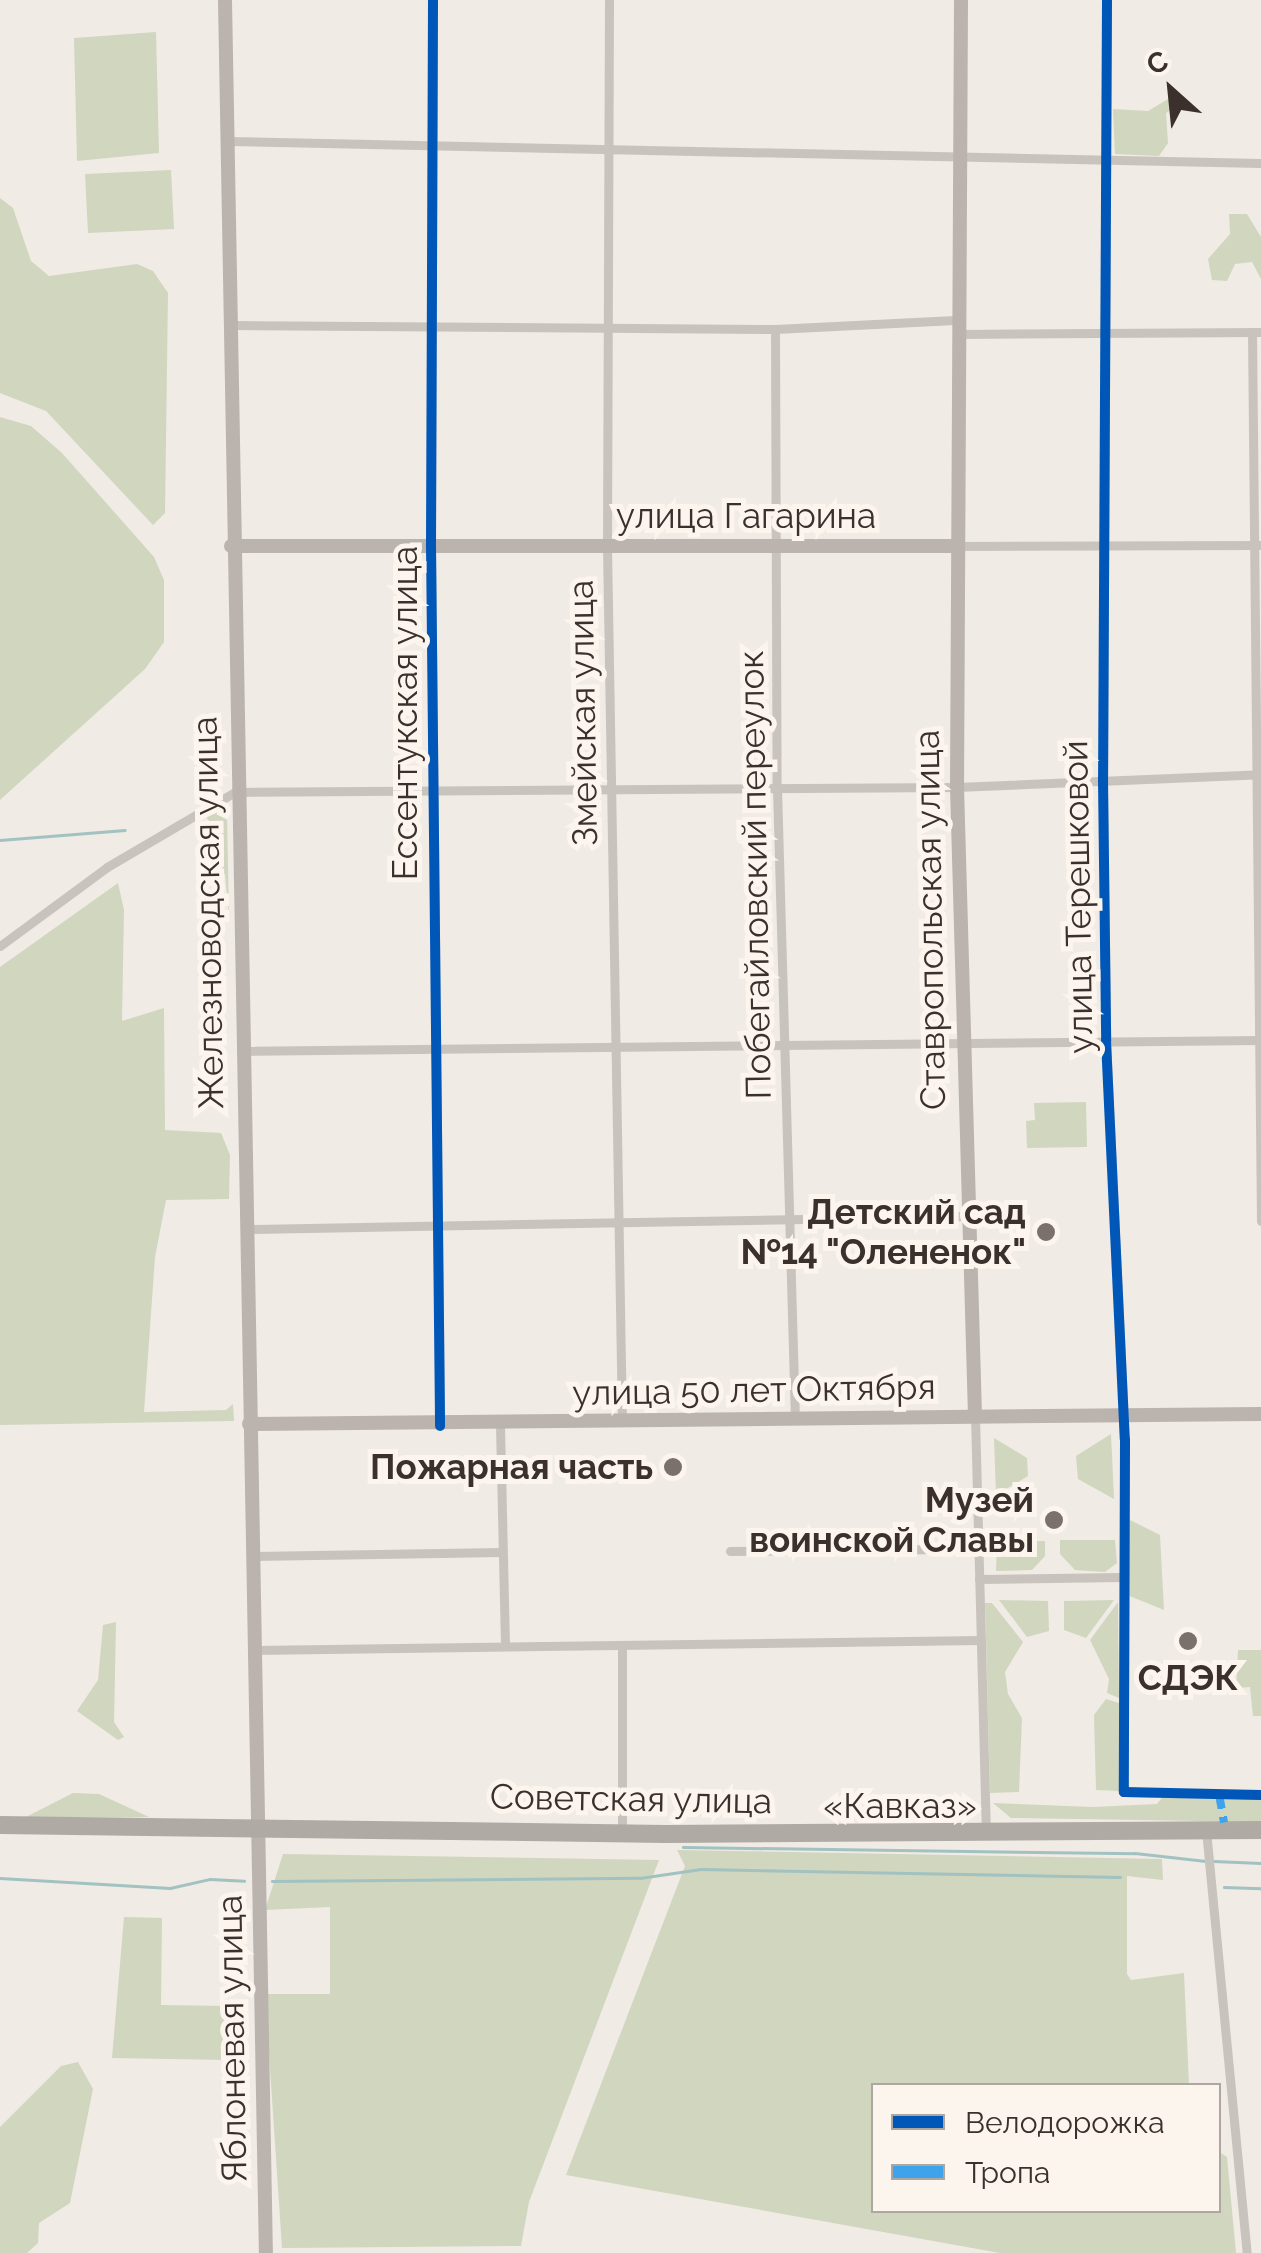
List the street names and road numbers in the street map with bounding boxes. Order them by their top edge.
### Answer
street label: улица Гагарина [616,495,876,537]
street label: Ессентукская улица [384,545,426,881]
street label: Змейская улица [560,579,606,847]
street label: Побегайловский переулок [730,650,780,1100]
street label: Железноводская улица [184,716,232,1110]
street label: Ставропольская улица [906,729,954,1111]
street label: улица Терешковой [1054,739,1102,1055]
street label: улица 50 лет Октября [572,1366,936,1414]
street label: Советская улица [489,1776,773,1822]
street label: «Кавказ» [823,1785,977,1827]
street label: Яблоневая улица [208,1894,256,2184]

